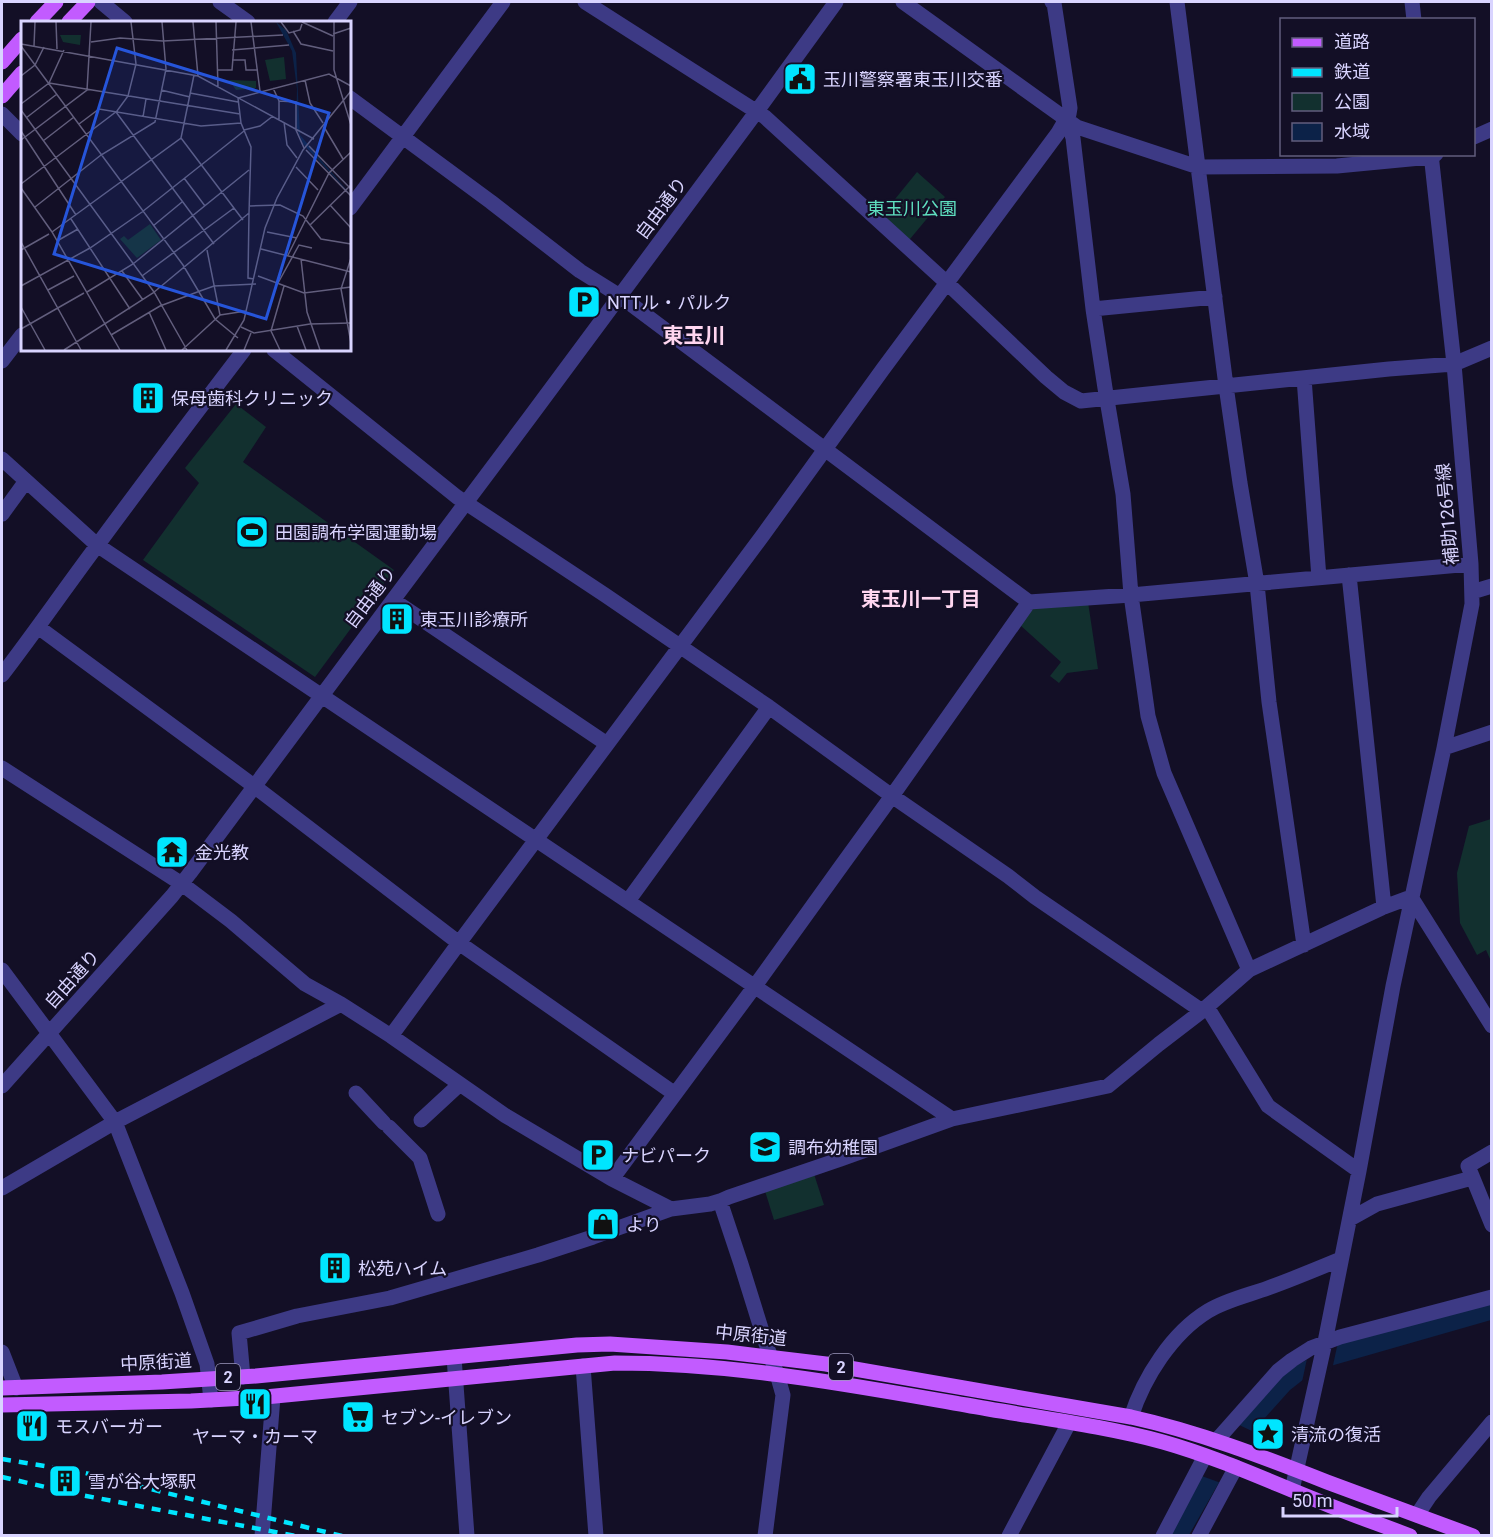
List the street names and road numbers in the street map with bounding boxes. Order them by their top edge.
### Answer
street label: 自由通り [631,173,691,243]
street label: 補助126号線 [1432,462,1462,566]
street label: 自由通り [340,562,400,632]
street label: 自由通り [40,945,104,1013]
street label: 中原街道 [714,1321,788,1349]
street label: 中原街道 [119,1350,193,1374]
road number: 2 [829,1354,853,1380]
road number: 2 [216,1364,240,1390]

